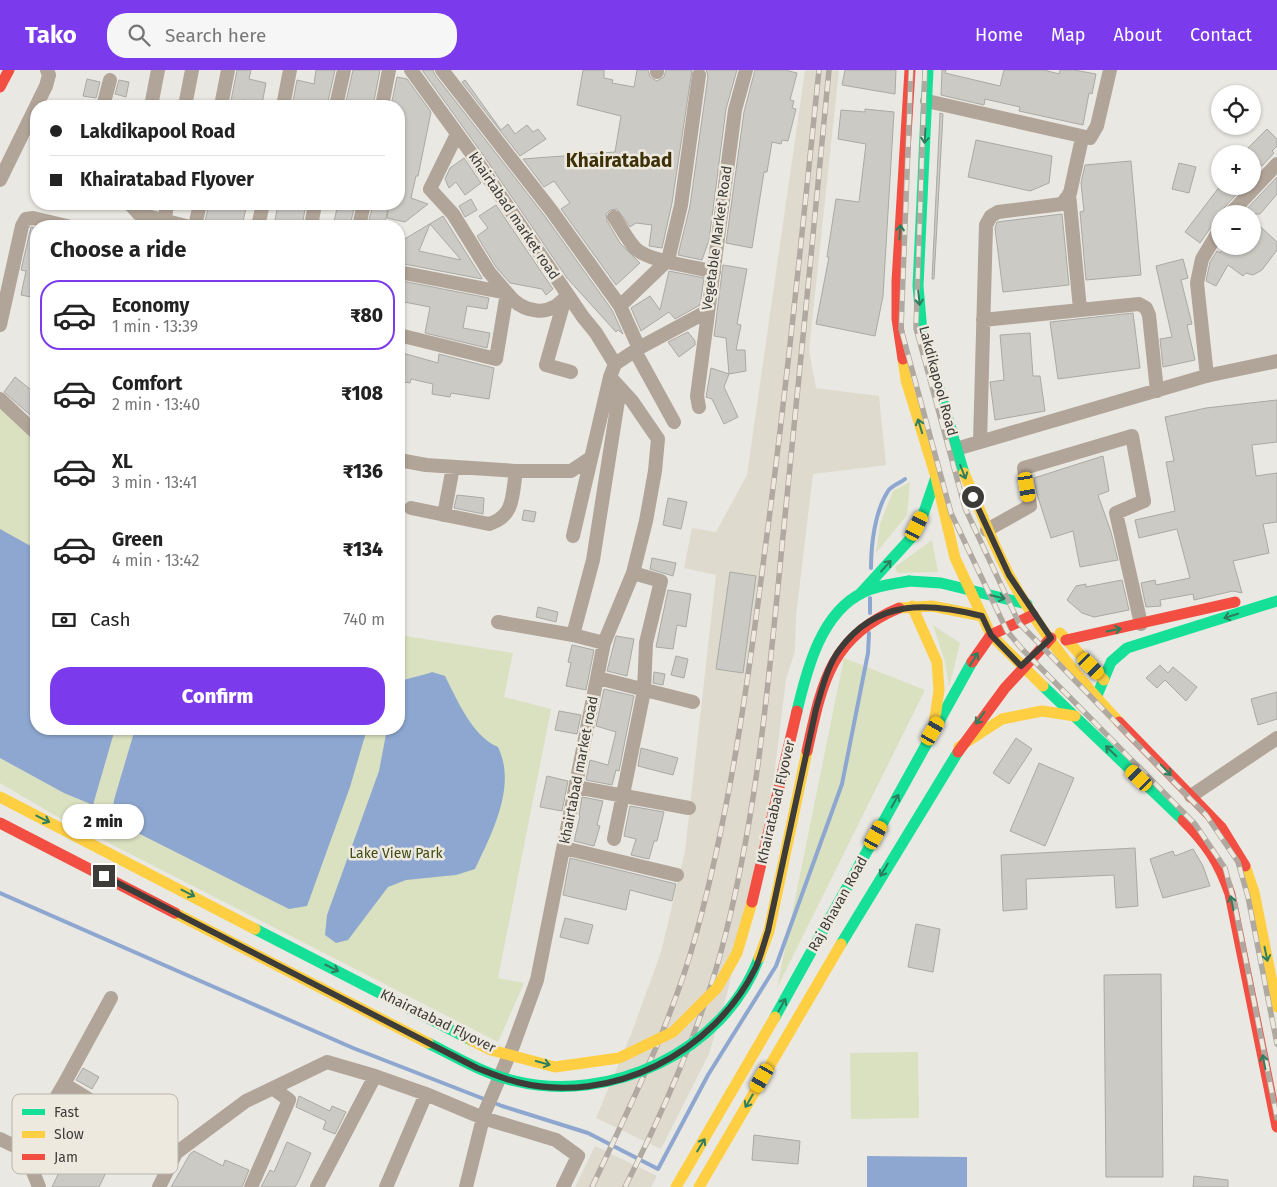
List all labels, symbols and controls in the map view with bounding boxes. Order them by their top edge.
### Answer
search box [107,13,457,58]
text: Tako [25,21,77,49]
icon: search [125,21,153,49]
text: Search here [165,24,266,47]
text: Home [975,24,1023,46]
text: Map [1051,24,1085,46]
text: About [1113,24,1162,46]
text: Contact [1190,24,1252,46]
map controls [1211,85,1261,255]
button: locate [1211,85,1261,135]
text: Lakdikapool Road [80,120,235,143]
one-way arrow [920,128,929,144]
button: + [1211,145,1261,195]
street label: khairtabad market road [465,149,563,283]
district label: Khairatabad [566,149,672,172]
street label: Vegetable Market Road [698,165,736,311]
text: Khairatabad Flyover [80,168,254,191]
button: − [1211,205,1261,255]
one-way arrow [895,224,904,240]
text: Choose a ride [50,236,186,263]
one-way arrow [914,290,924,306]
icon: car [52,293,97,338]
text: Economy [112,294,189,317]
text: ₹80 [350,304,383,327]
text: 1 min · 13:39 [112,317,198,336]
street label: Lakdikapool Road [915,324,961,438]
icon: car [52,371,97,416]
text: Comfort [112,372,182,395]
text: ₹108 [341,382,383,405]
text: 2 min · 13:40 [112,395,200,414]
one-way arrow [914,419,924,435]
icon: car [52,449,97,494]
text: XL [112,450,133,473]
text: ₹136 [343,460,383,483]
one-way arrow [959,464,969,479]
car [1017,471,1036,503]
text: 3 min · 13:41 [112,473,197,492]
route start [962,486,984,508]
car [903,509,930,543]
icon: car [52,527,97,572]
text: Green [112,528,163,551]
text: ₹134 [343,538,383,561]
text: 4 min · 13:42 [112,551,199,570]
one-way arrow [880,559,892,572]
one-way arrow [990,593,1006,602]
icon: cash [50,606,78,634]
text: Cash [90,608,131,631]
text: 740 m [343,610,385,629]
one-way arrow [1223,611,1239,621]
one-way arrow [1105,625,1121,634]
car [1075,650,1106,682]
one-way arrow [969,652,979,666]
button: Confirm [50,667,385,725]
street label: khairtabad market road [556,695,602,845]
one-way arrow [975,711,986,724]
car [919,714,946,748]
street label: Khairatabad Flyover [753,738,799,866]
one-way arrow [1105,745,1117,757]
car [1123,762,1155,794]
one-way arrow [1160,764,1172,777]
one-way arrow [891,794,900,809]
callout: 2 min [63,804,145,838]
text: 2 min [83,812,123,831]
one-way arrow [36,814,51,824]
car [862,818,889,852]
park label: Lake View Park [349,845,444,862]
street label: Raj Bhavan Road [805,854,871,954]
one-way arrow [879,862,889,876]
route end [93,865,115,887]
one-way arrow [180,889,195,898]
one-way arrow [1227,895,1236,911]
one-way arrow [1262,945,1271,961]
one-way arrow [325,963,340,973]
street label: Khairatabad Flyover [377,986,499,1057]
one-way arrow [778,998,788,1012]
one-way arrow [1259,1054,1268,1070]
one-way arrow [535,1059,551,1069]
car [748,1061,775,1095]
one-way arrow [744,1093,754,1107]
legend [12,1094,178,1174]
text: Fast [54,1104,80,1121]
text: Slow [54,1126,84,1143]
one-way arrow [696,1139,706,1153]
text: Jam [54,1149,78,1166]

